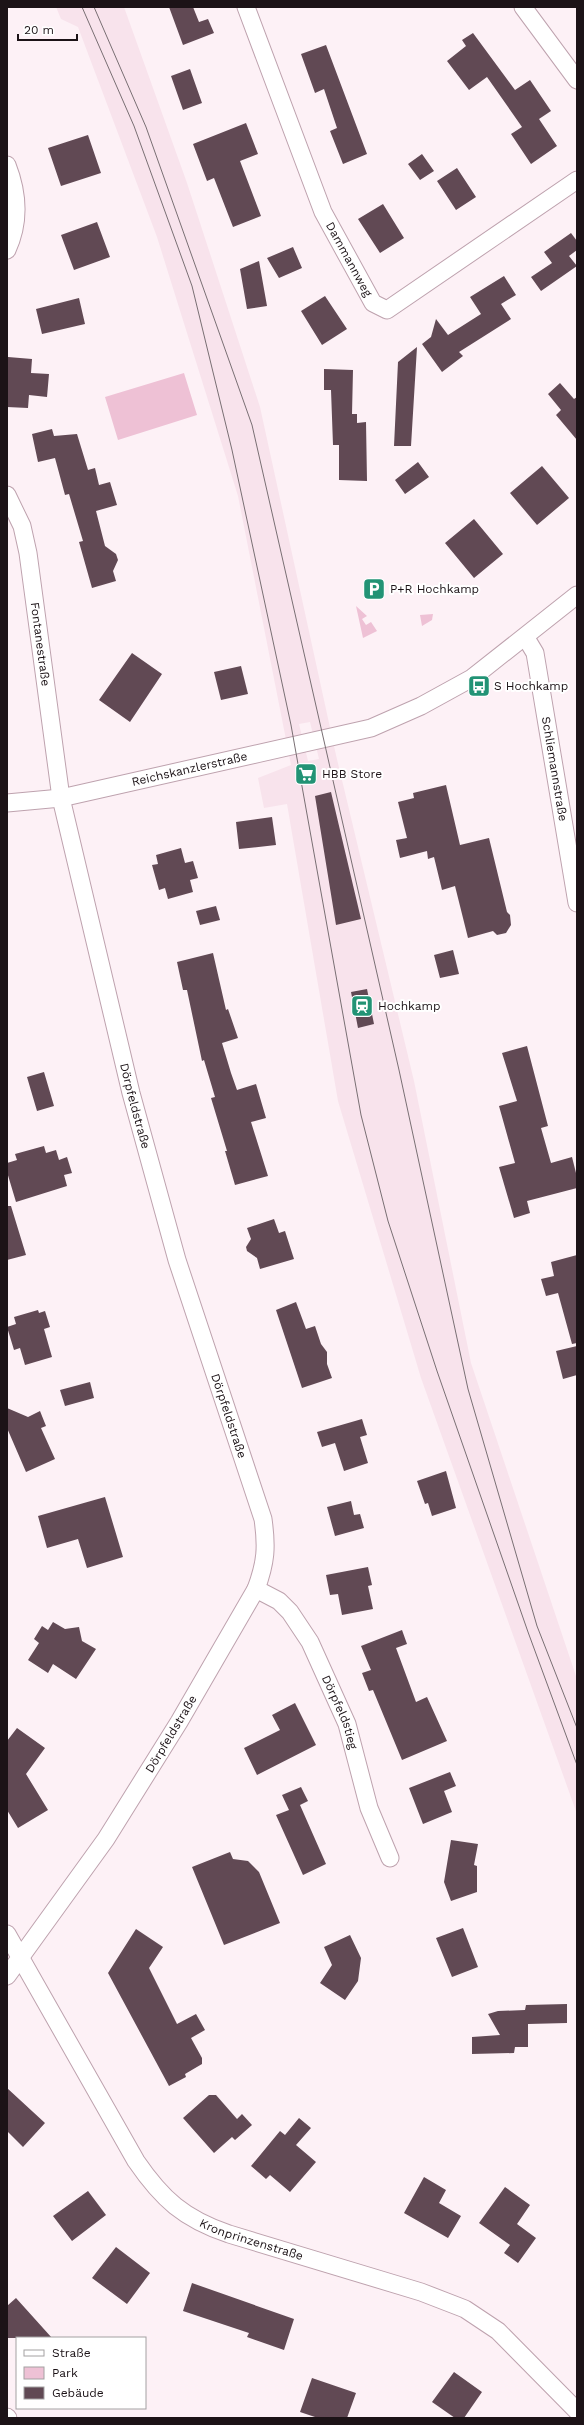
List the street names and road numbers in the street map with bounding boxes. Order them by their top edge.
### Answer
street label: Dammannweg [323,220,375,300]
street label: Fontanestraße [28,601,53,687]
street label: Schliemannstraße [539,715,570,822]
street label: Reichskanzlerstraße [130,749,249,789]
street label: Dörpfeldstraße [117,1062,153,1150]
street label: Dörpfeldstraße [208,1372,249,1460]
street label: Dörpfeldstieg [319,1673,360,1751]
street label: Dörpfeldstraße [142,1693,200,1775]
street label: Kronprinzenstraße [197,2216,305,2263]

